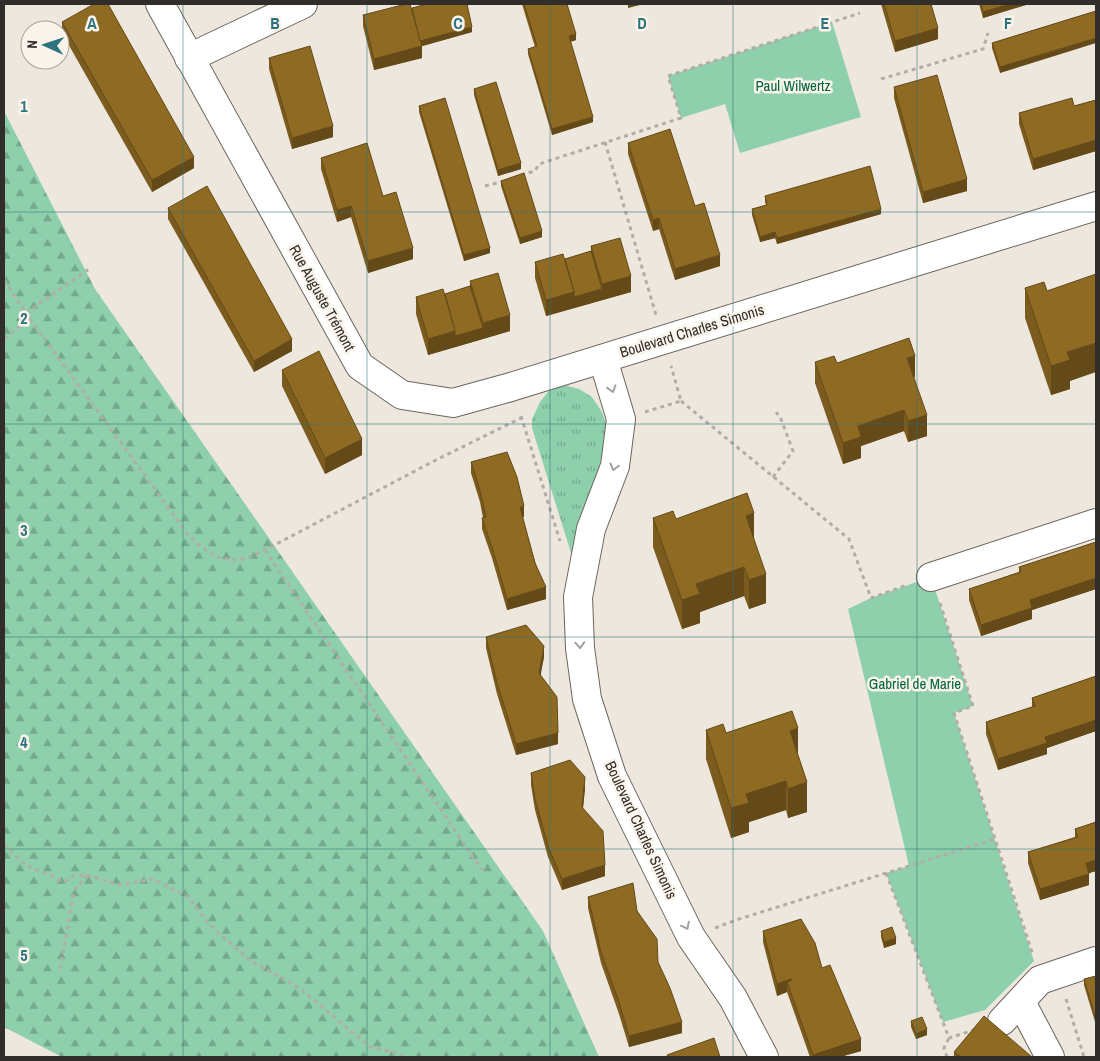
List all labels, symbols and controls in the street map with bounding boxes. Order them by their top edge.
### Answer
text: A [87,12,97,34]
text: B [270,12,280,34]
text: C [453,12,463,34]
text: D [637,12,647,34]
text: E [821,12,830,34]
text: F [1004,12,1012,34]
north arrow [20,20,70,70]
text: N [23,40,41,49]
park label: Paul Wilwertz [755,75,831,96]
text: 1 [20,95,28,117]
street label: Rue Auguste Trémont [284,241,361,355]
street label: Boulevard Charles Simonis [617,299,767,362]
text: 2 [20,307,28,329]
one-way arrow [607,384,617,392]
one-way arrow [609,462,620,471]
text: 3 [20,519,28,541]
one-way arrow [574,642,585,650]
park label: Gabriel de Marie [869,673,961,694]
text: 4 [20,731,28,753]
street label: Boulevard Charles Simonis [600,758,683,902]
one-way arrow [680,921,690,930]
text: 5 [20,944,28,966]

